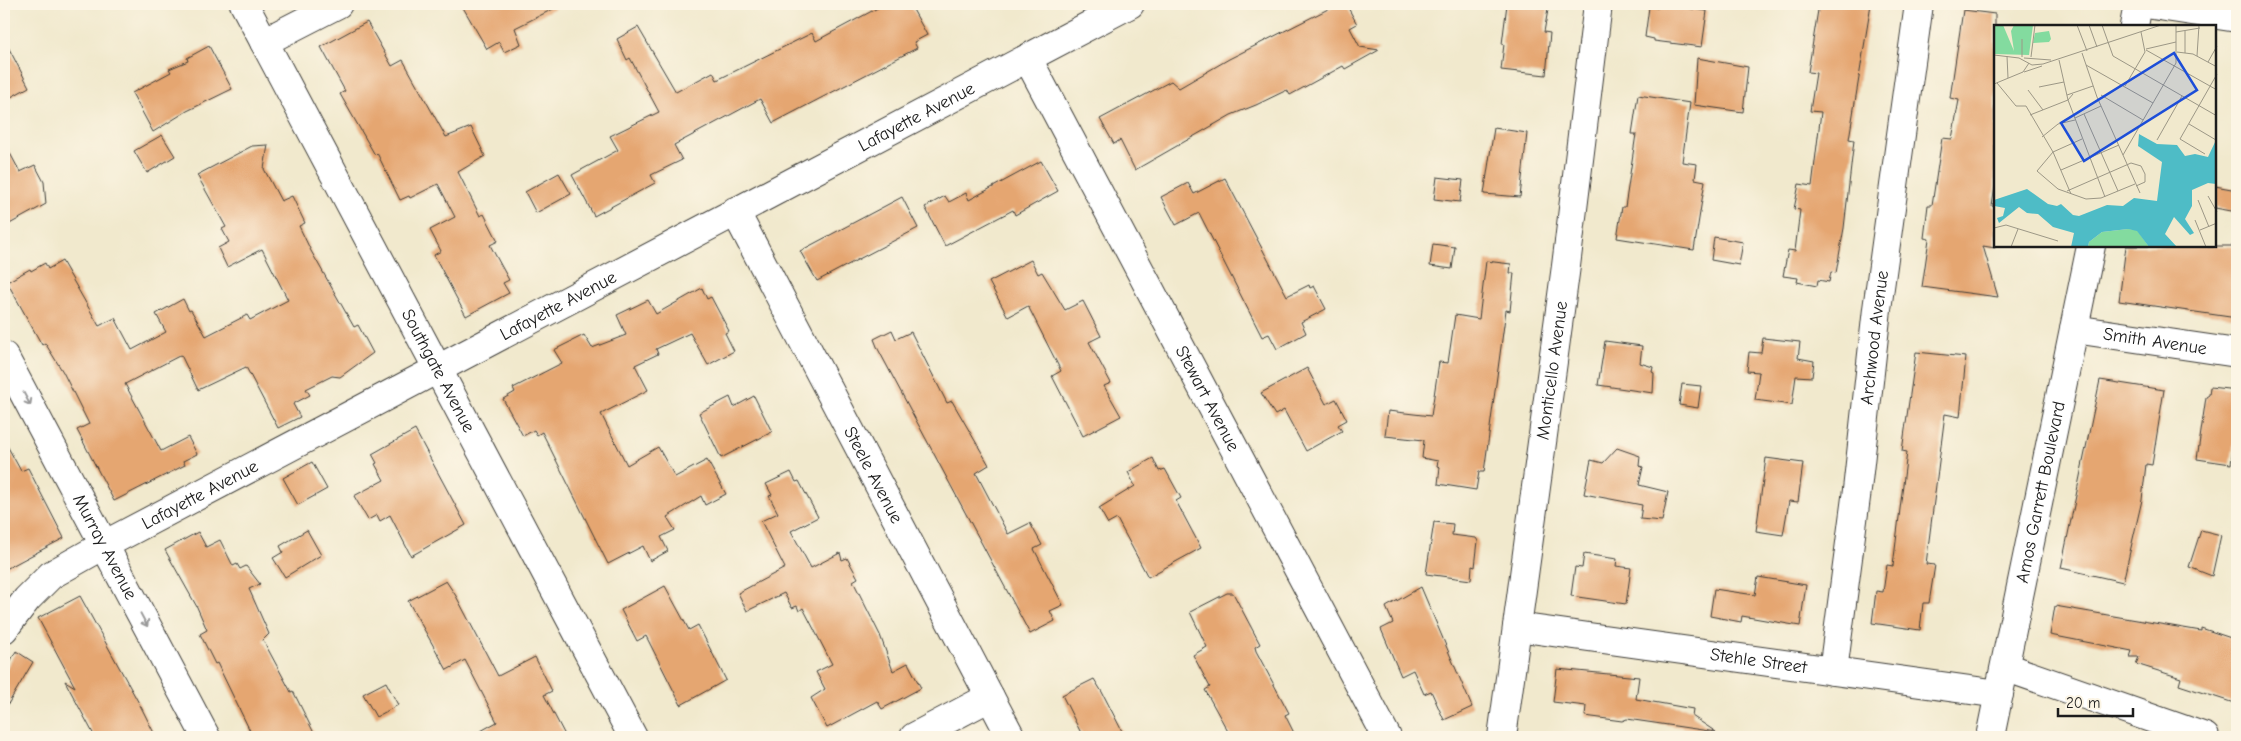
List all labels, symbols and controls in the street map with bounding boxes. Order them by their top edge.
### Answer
inset map [1994,25,2216,248]
street label: Lafayette Avenue [855,77,978,156]
street label: Lafayette Avenue [496,266,620,345]
street label: Archwood Avenue [1856,269,1893,406]
street label: Monticello Avenue [1532,300,1572,441]
street label: Southgate Avenue [397,305,480,436]
street label: Smith Avenue [2102,323,2208,359]
street label: Stewart Avenue [1171,342,1244,455]
one-way arrow [22,391,32,406]
street label: Amos Garrett Boulevard [2011,399,2069,585]
street label: Steele Avenue [839,423,908,527]
street label: Lafayette Avenue [138,455,262,534]
street label: Murray Avenue [69,490,142,603]
one-way arrow [140,612,149,627]
street label: Stehle Street [1709,643,1809,678]
scale bar [2058,686,2134,718]
text: 20 m [2066,694,2100,712]

